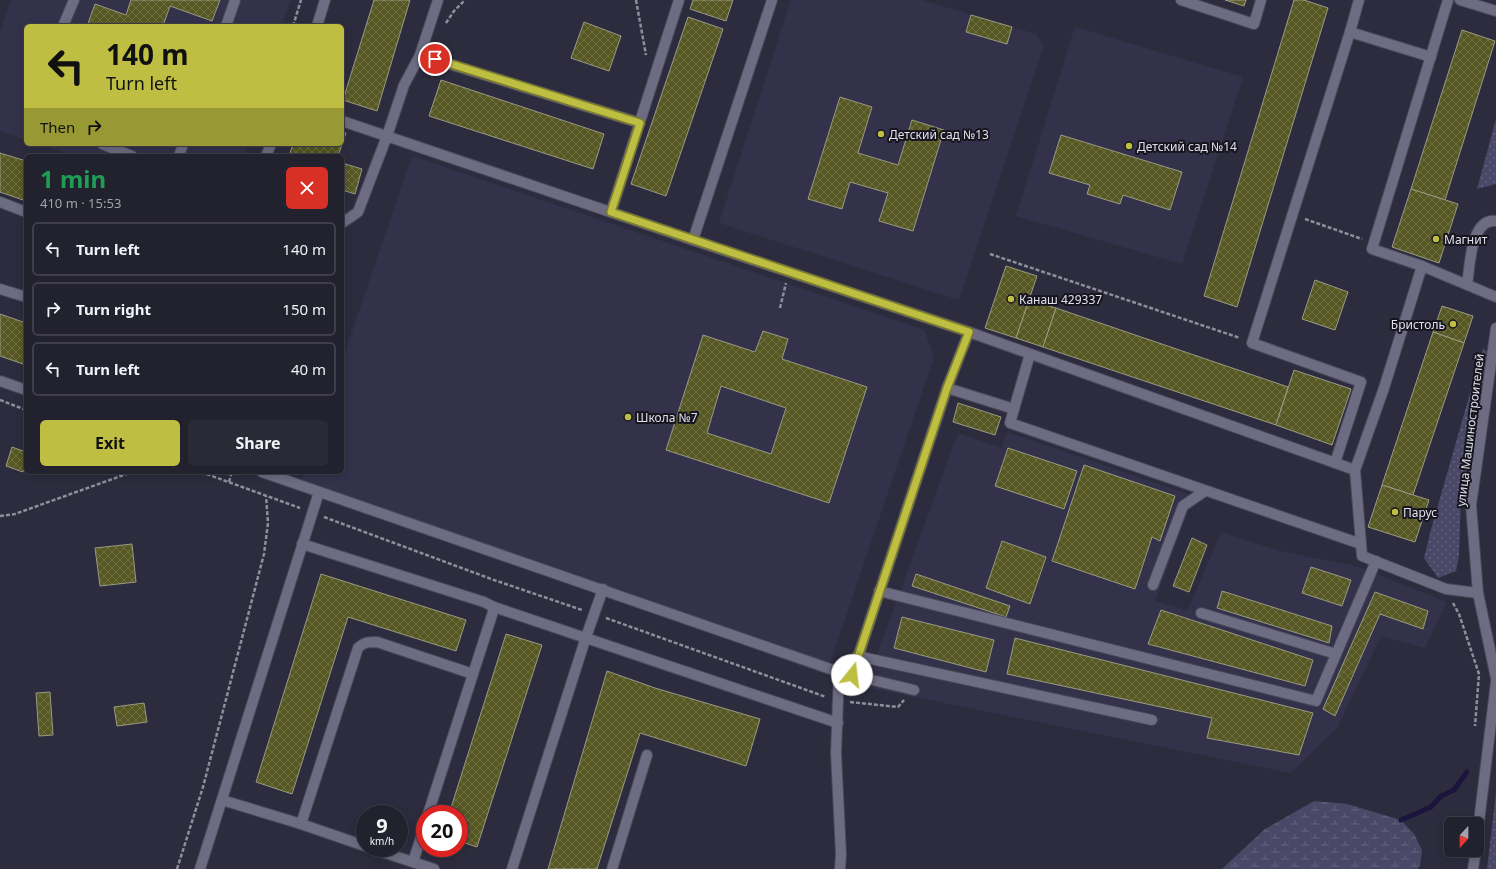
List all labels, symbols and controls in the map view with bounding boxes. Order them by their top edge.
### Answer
text: 140 m [106,35,189,73]
icon: left [40,40,92,92]
pin [418,42,452,76]
icon: arrive [424,48,446,70]
text: Turn left [106,71,177,95]
icon: right [83,116,105,138]
text: Then [40,117,75,137]
place label: Детский сад №13 [889,126,989,143]
marker: Детский сад №13 [876,129,886,139]
place label: Детский сад №14 [1137,138,1237,155]
marker: Детский сад №14 [1124,141,1134,151]
text: 1 min [40,162,106,195]
button: close [286,167,328,209]
text: 410 m · 15:53 [40,194,121,212]
place label: Магнит [1444,231,1488,248]
marker: Магнит [1431,234,1441,244]
icon: left [42,238,64,260]
text: Turn left [76,239,140,259]
text: 140 m [282,239,326,259]
place label: Канаш 429337 [1019,291,1102,308]
marker: Канаш 429337 [1006,294,1016,304]
icon: right [42,298,64,320]
text: Turn right [76,299,151,319]
text: 150 m [282,299,326,319]
place label: Бристоль [1391,316,1445,333]
marker: Бристоль [1448,319,1458,329]
street label: улица Машиностроителей [1452,353,1488,507]
icon: left [42,358,64,380]
text: Turn left [76,359,140,379]
text: 40 m [291,359,326,379]
place label: Школа №7 [636,409,698,426]
marker: Школа №7 [623,412,633,422]
button: Exit [40,420,180,466]
button: Share [188,420,328,466]
place label: Парус [1403,504,1437,521]
marker: Парус [1390,507,1400,517]
position arrow [831,654,873,696]
speed limit sign: 20 [416,805,468,857]
text: 9 [376,812,388,839]
north arrow [1444,817,1484,857]
map controls [1444,817,1484,857]
text: km/h [370,834,394,848]

